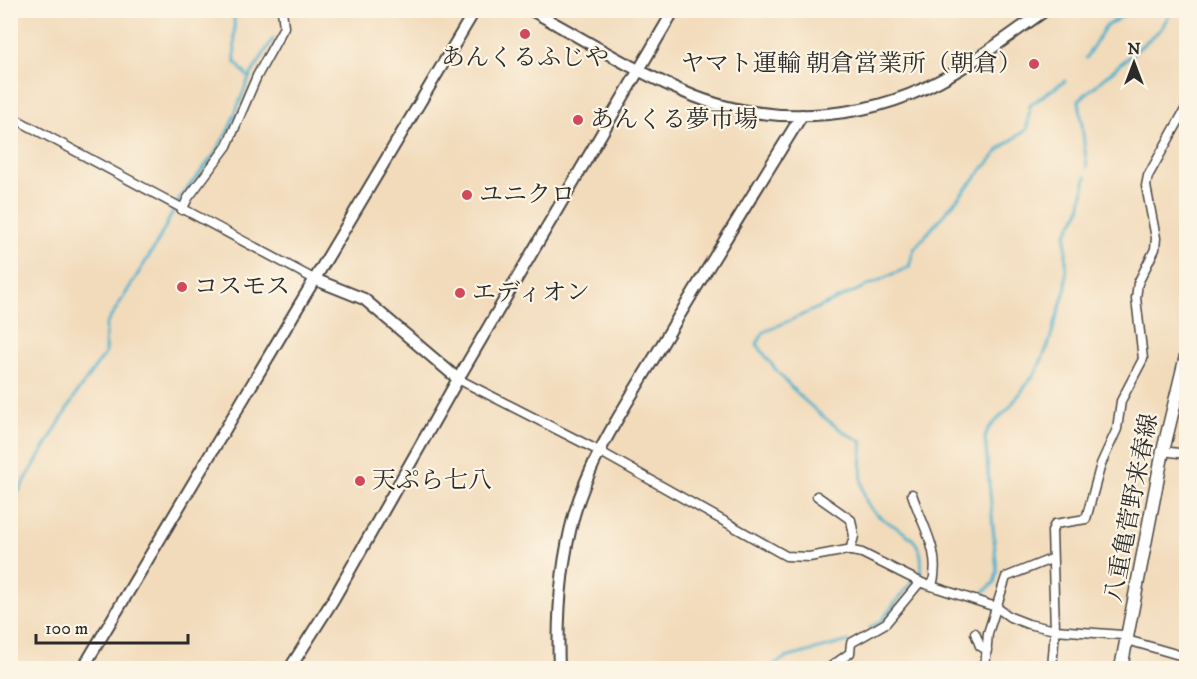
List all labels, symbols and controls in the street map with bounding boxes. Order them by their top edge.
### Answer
marker: あんくるふじや [518,27,532,41]
north arrow [1104,33,1164,93]
text: N [1127,39,1141,59]
place label: あんくるふじや [441,43,609,73]
place label: ヤマト運輸 朝倉営業所（朝倉） [681,49,1022,79]
marker: ヤマト運輸 朝倉営業所（朝倉） [1027,57,1041,71]
place label: あんくる夢市場 [590,105,758,135]
marker: あんくる夢市場 [571,113,585,127]
place label: ユニクロ [479,180,575,210]
marker: ユニクロ [460,188,474,202]
place label: コスモス [194,272,290,302]
place label: エディオン [472,278,590,308]
marker: コスモス [175,280,189,294]
marker: エディオン [453,286,467,300]
street label: 八重亀菅野来春線 [1099,411,1165,605]
place label: 天ぷら七八 [372,466,492,496]
marker: 天ぷら七八 [353,474,367,488]
scale bar [36,607,188,645]
text: 100 m [45,618,88,640]

